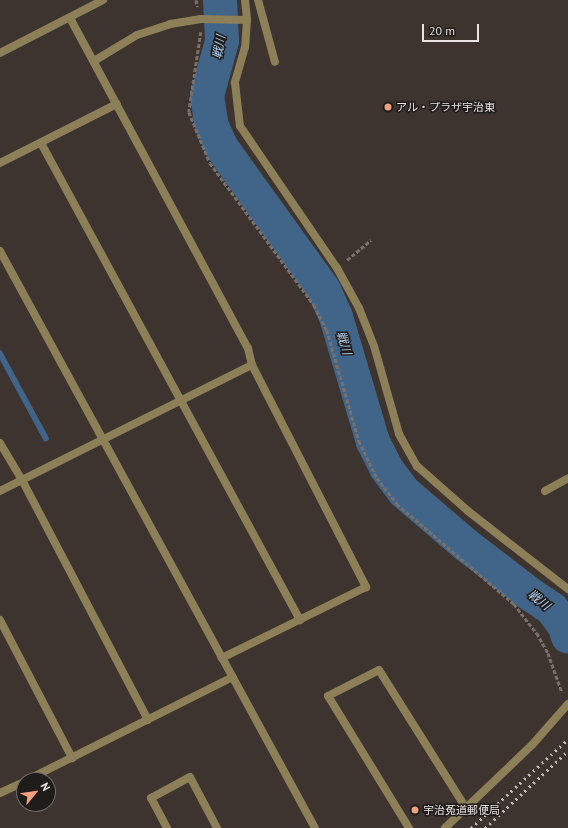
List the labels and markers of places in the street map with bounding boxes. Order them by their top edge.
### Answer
place label: アル・プラザ宇治東 [396,100,495,114]
marker: アル・プラザ宇治東 [383,102,393,112]
place label: 宇治菟道郵便局 [423,803,500,817]
marker: 宇治菟道郵便局 [410,805,420,815]

